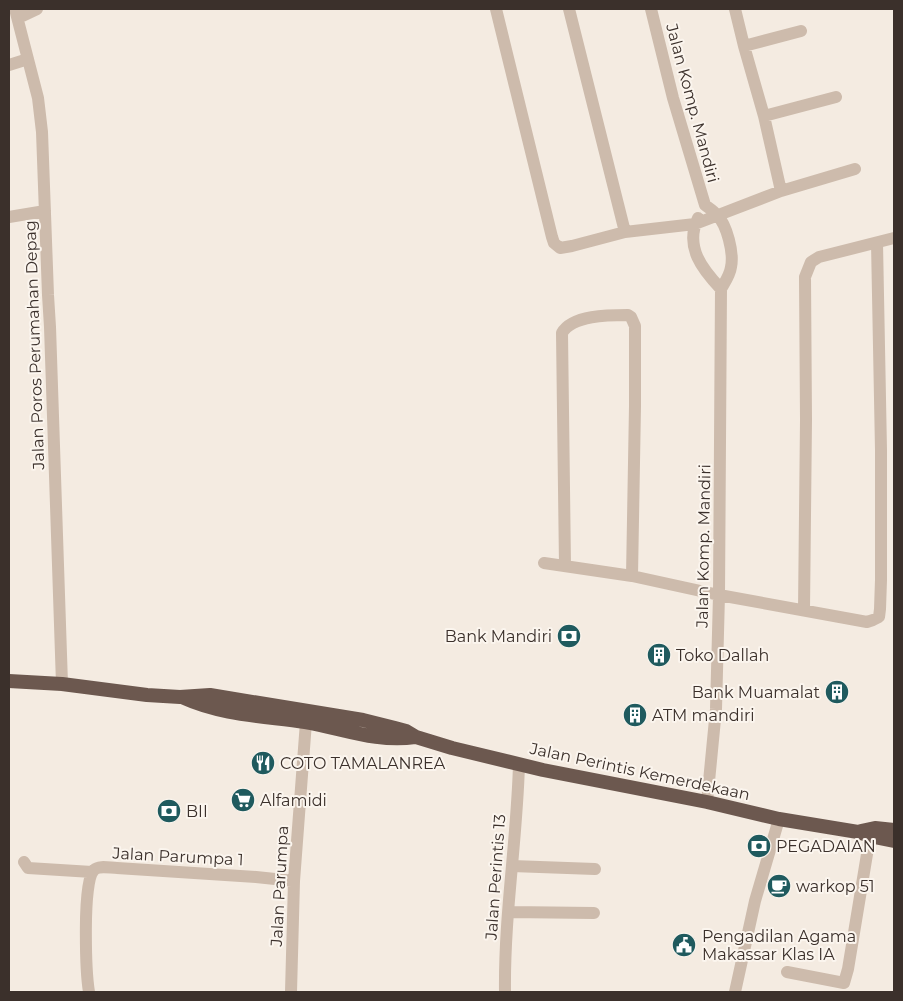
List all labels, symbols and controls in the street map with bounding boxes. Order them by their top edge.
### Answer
street label: Jalan Komp. Mandiri [662,21,723,185]
street label: Jalan Poros Perumahan Depag [21,220,48,471]
street label: Jalan Komp. Mandiri [693,464,714,629]
bank icon: Bank Mandiri [556,623,582,649]
place label: Bank Mandiri [445,627,552,646]
building icon: Toko Dallah [646,642,672,668]
place label: Toko Dallah [676,646,769,665]
building icon: Bank Muamalat [824,679,850,705]
place label: Bank Muamalat [692,683,820,702]
building icon: ATM mandiri [622,702,648,728]
place label: ATM mandiri [652,706,755,725]
street label: Jalan Perintis Kemerdekaan [527,739,752,804]
restaurant icon: COTO TAMALANREA [250,750,276,776]
place label: COTO TAMALANREA [280,754,446,773]
supermarket icon: Alfamidi [230,787,256,813]
place label: Alfamidi [260,791,327,810]
bank icon: BII [156,798,182,824]
place label: BII [186,802,208,821]
street label: Jalan Perintis 13 [482,813,509,942]
street label: Jalan Parumpa [267,825,292,948]
bank icon: PEGADAIAN [746,833,772,859]
place label: PEGADAIAN [776,837,876,856]
street label: Jalan Parumpa 1 [111,844,244,869]
cafe icon: warkop 51 [766,873,792,899]
place label: warkop 51 [796,877,875,896]
place label: Pengadilan Agama Makassar Klas IA [702,927,856,964]
public building icon: Pengadilan Agama Makassar Klas IA [671,932,697,958]

